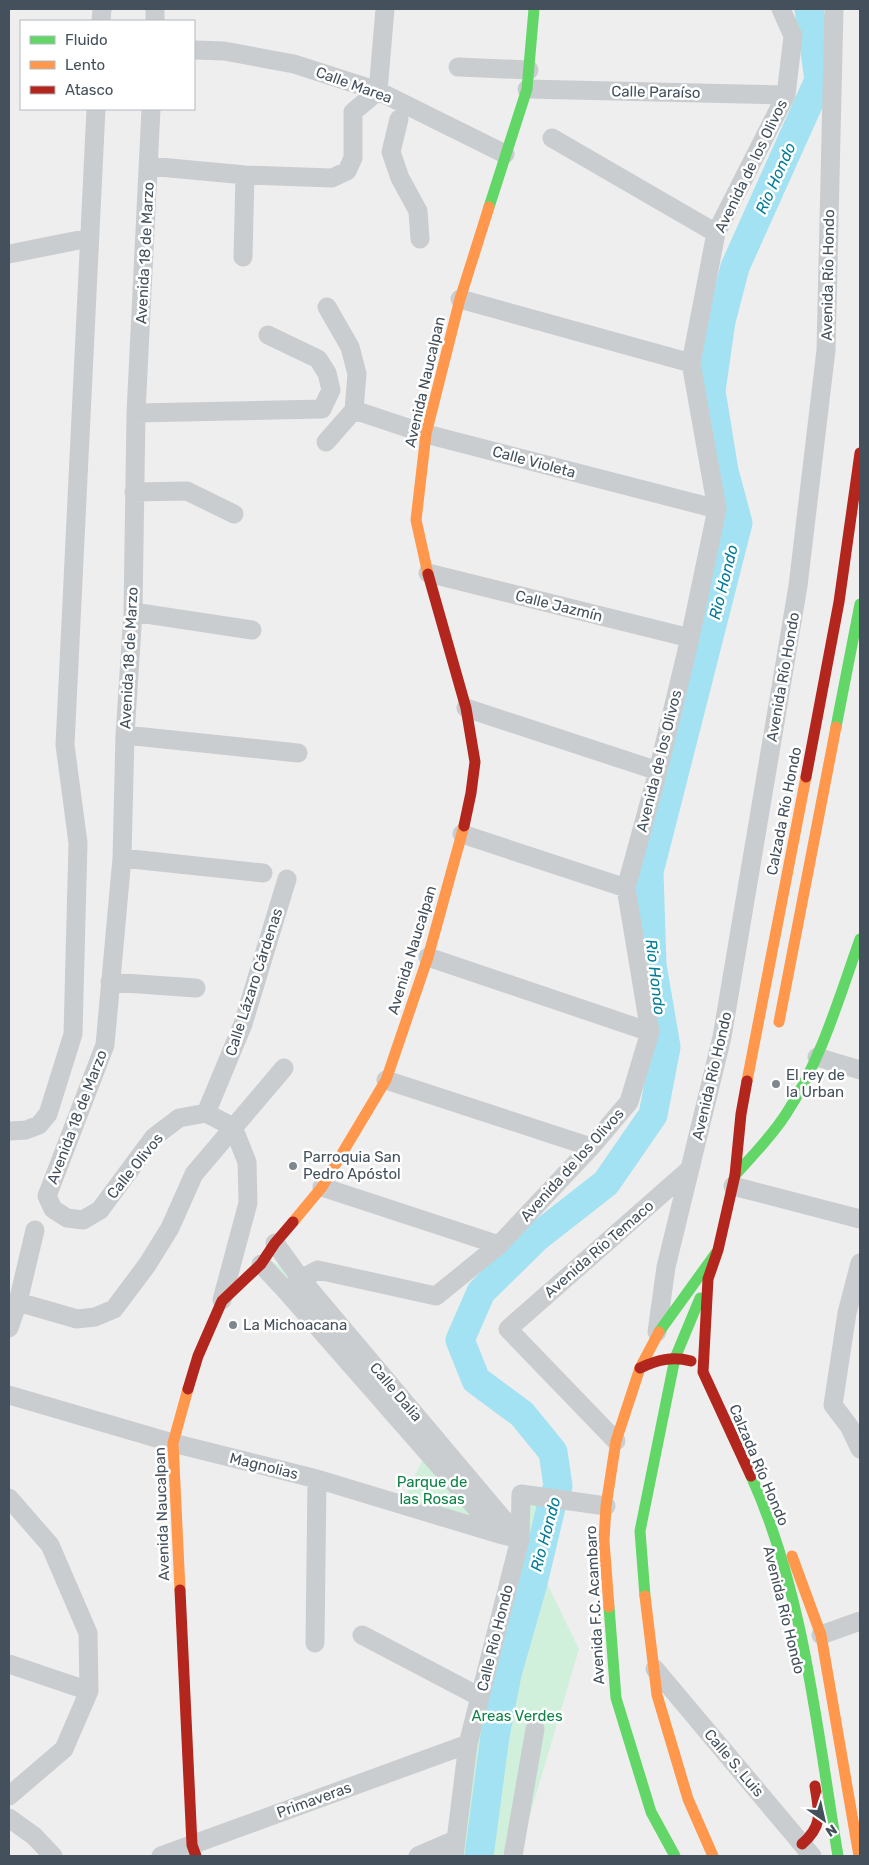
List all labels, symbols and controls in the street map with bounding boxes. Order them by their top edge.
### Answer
legend [20,20,195,110]
text: Fluido [65,31,108,49]
text: Lento [65,56,105,74]
street label: Calle Marea [313,63,395,107]
text: Atasco [65,81,113,99]
street label: Calle Paraíso [611,82,701,102]
street label: Avenida de los Olivos [711,96,791,236]
water label: Rio Hondo [751,139,800,217]
street label: Avenida 18 de Marzo [132,181,158,325]
street label: Avenida Río Hondo [818,209,838,341]
street label: Avenida Naucalpan [401,315,449,449]
street label: Calle Violeta [490,442,578,482]
water label: Rio Hondo [705,543,742,622]
street label: Avenida 18 de Marzo [116,586,142,730]
street label: Calle Jazmín [514,586,604,626]
street label: Avenida Río Hondo [763,611,803,743]
street label: Avenida de los Olivos [633,688,685,834]
street label: Calzada Río Hondo [763,745,805,877]
street label: Avenida Naucalpan [384,883,440,1017]
street label: Calle Lázaro Cárdenas [222,906,287,1058]
water label: Rio Hondo [641,938,670,1016]
street label: Avenida Río Hondo [688,1010,736,1142]
street label: Avenida 18 de Marzo [43,1047,111,1187]
place label: El rey de la Urban [786,1066,845,1101]
marker: El rey de la Urban [770,1078,782,1090]
street label: Avenida de los Olivos [516,1104,628,1225]
street label: Calle Olivos [103,1129,167,1203]
place label: Parroquia San Pedro Apóstol [303,1148,401,1183]
marker: Parroquia San Pedro Apóstol [287,1160,299,1172]
street label: Avenida Río Temaco [541,1197,657,1301]
place label: La Michoacana [243,1316,347,1334]
marker: La Michoacana [227,1319,239,1331]
street label: Calle Dalia [366,1359,426,1425]
street label: Calzada Río Hondo [725,1401,793,1529]
street label: Avenida Naucalpan [151,1447,173,1581]
street label: Magnolias [228,1449,300,1483]
park label: Parque de las Rosas [397,1473,467,1508]
water label: Rio Hondo [526,1495,565,1574]
street label: Avenida F.C. Acambaro [582,1525,608,1685]
street label: Avenida Río Hondo [759,1544,809,1676]
street label: Calle Río Hondo [473,1583,517,1693]
park label: Areas Verdes [471,1707,563,1725]
street label: Calle S. Luis [700,1725,768,1801]
street label: Primaveras [274,1778,354,1822]
north arrow [799,1795,849,1845]
text: N [822,1820,840,1840]

